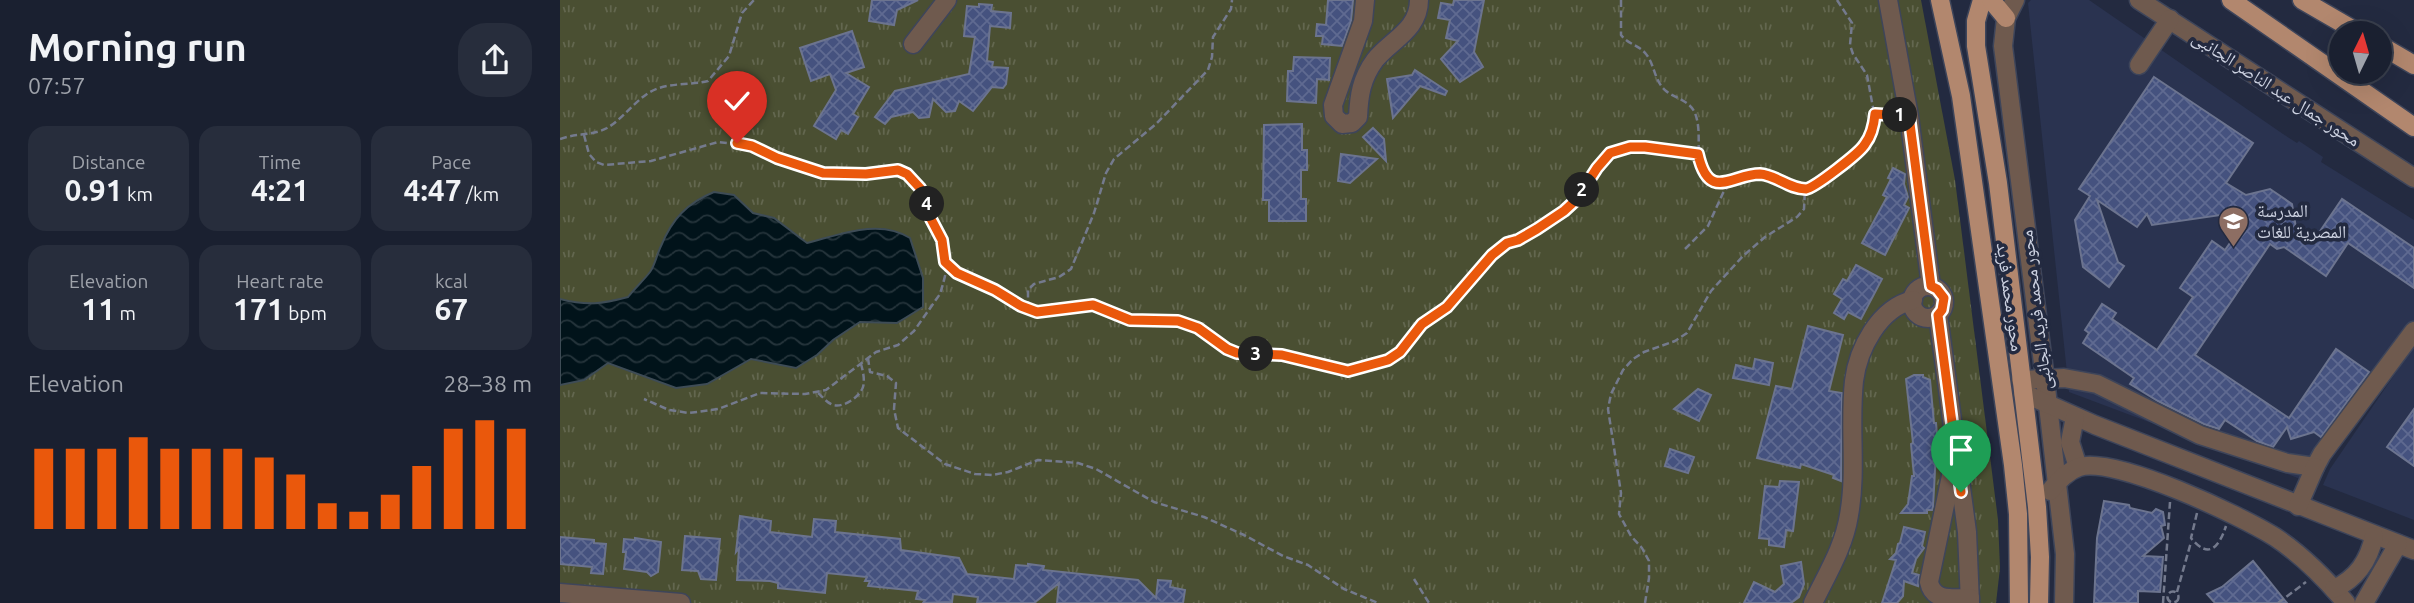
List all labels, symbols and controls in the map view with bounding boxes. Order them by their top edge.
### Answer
north arrow [2329,21,2392,84]
map controls [2329,21,2392,84]
button: share [458,23,532,97]
text: Morning run [28,26,247,68]
street label: محور جمال عبد الناصر الجانبى [2188,27,2364,151]
pin [707,71,767,143]
text: 07:57 [28,73,86,98]
icon: check [718,82,756,120]
pin: 1 [1882,97,1918,132]
text: 1 [1894,103,1905,125]
text: Distance [72,151,145,173]
text: Time [259,151,301,173]
text: Pace [431,151,471,173]
pin: 2 [1564,172,1600,208]
text: 0.91 [64,173,123,207]
text: 4:21 [251,173,309,207]
text: 4:47 [404,173,462,207]
text: 2 [1576,178,1587,200]
text: km [123,183,153,205]
text: /km [462,183,499,205]
pin: 4 [910,186,944,222]
text: 4 [921,192,932,214]
place label: المدرسة المصرية للغات [2257,200,2346,242]
school or university icon: المدرسة المصرية للغات [2217,204,2251,248]
street label: محور محمد فريد الجانبى [2015,229,2057,391]
street label: محور محمد فريد [1992,241,2029,353]
text: Elevation [69,270,148,292]
text: Heart rate [236,270,324,292]
text: kcal [435,270,468,292]
text: 11 [81,292,115,326]
text: 171 [233,292,284,326]
text: 67 [434,292,468,326]
text: m [115,302,136,324]
text: bpm [284,302,327,324]
pin: 3 [1238,336,1274,372]
text: 3 [1250,342,1261,364]
text: Elevation [28,371,124,396]
text: 28–38 m [444,371,532,396]
pin [1931,420,1991,492]
icon: arrive [1942,431,1980,469]

